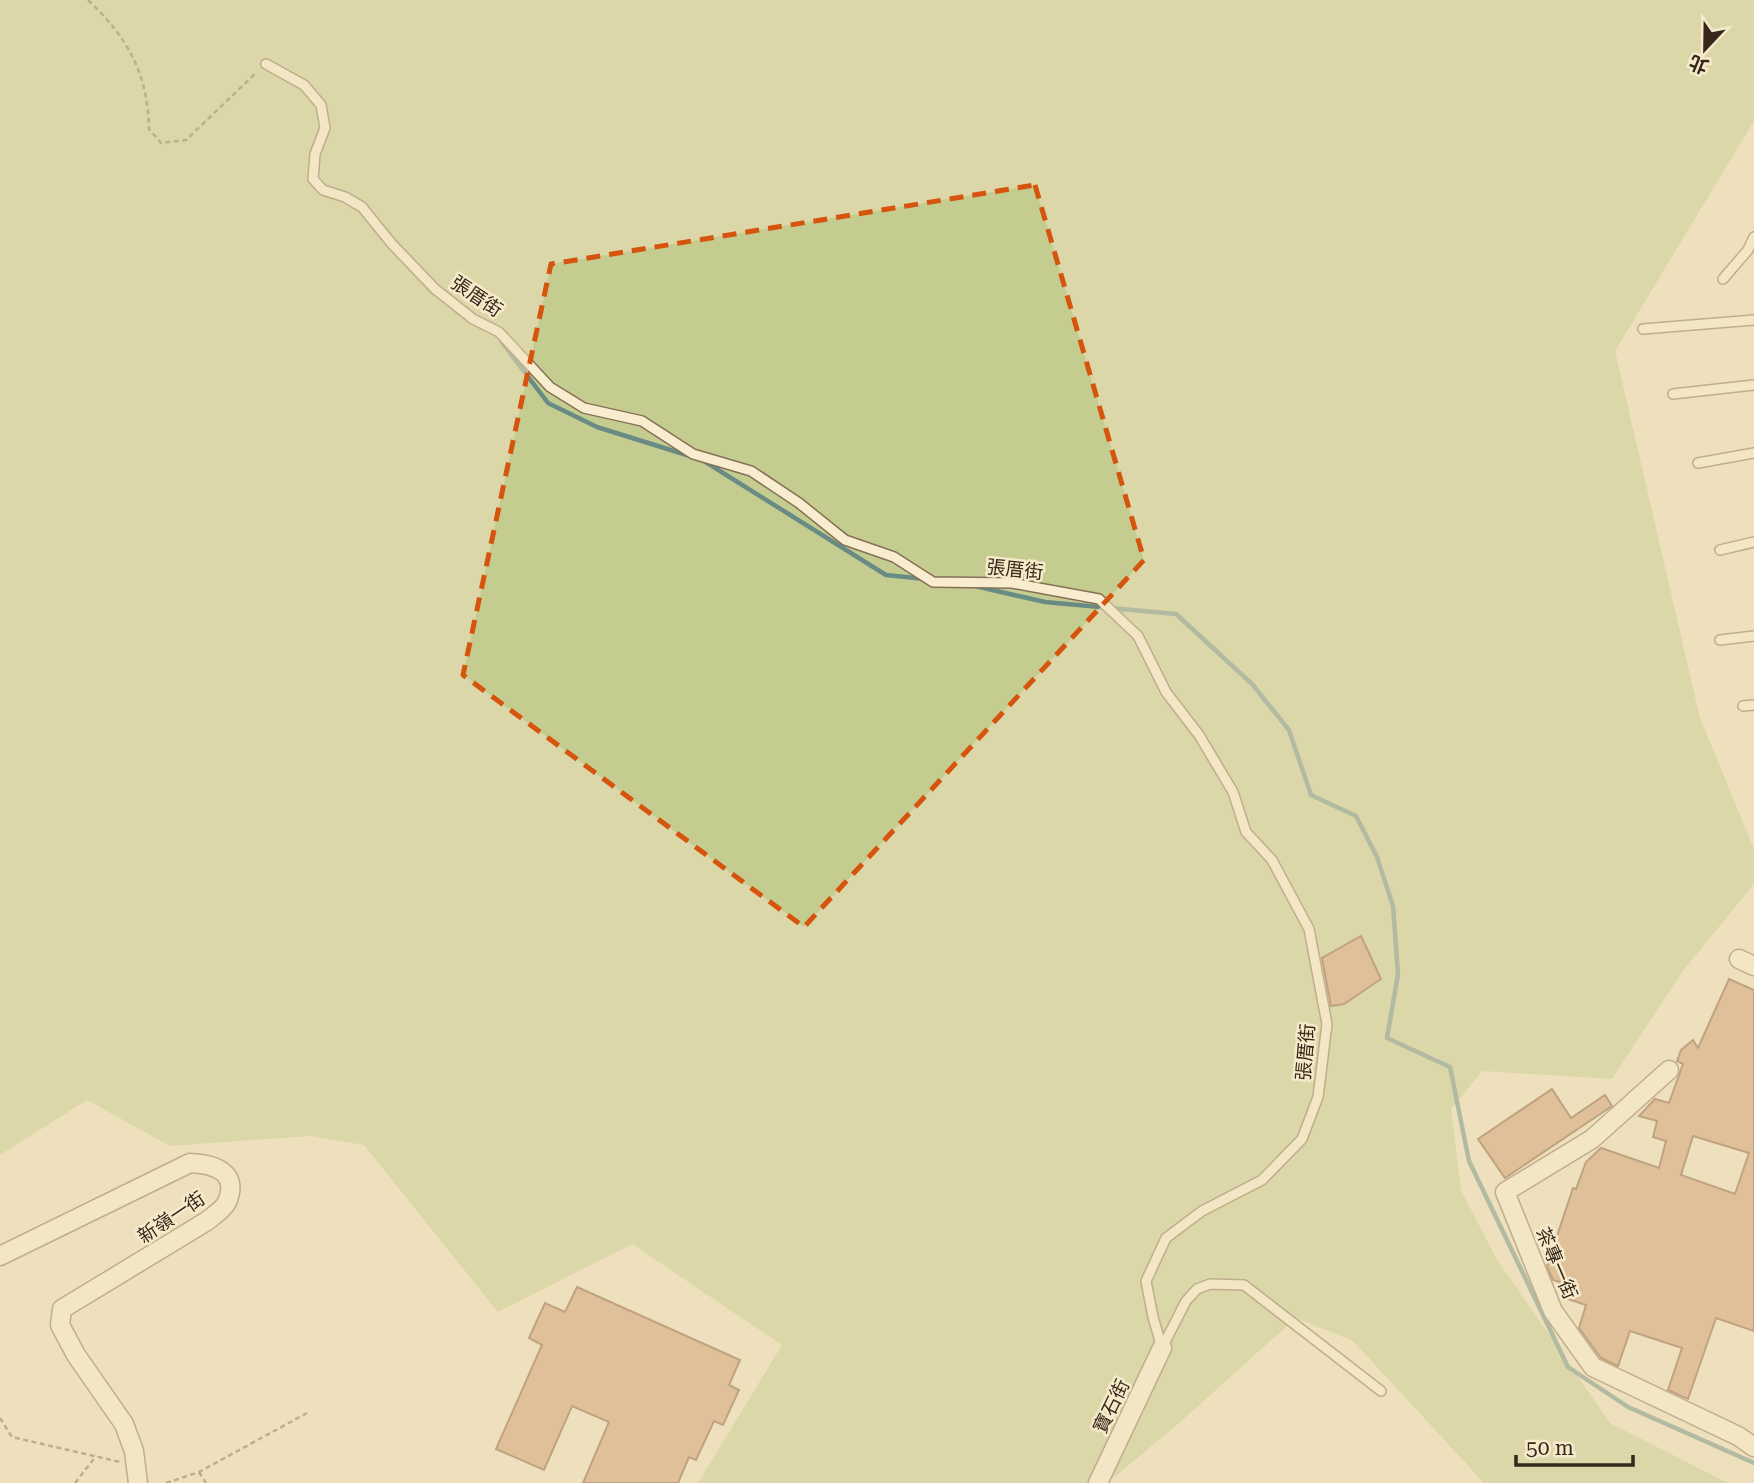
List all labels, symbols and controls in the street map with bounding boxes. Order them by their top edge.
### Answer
north arrow [1670,14,1740,84]
text: 北 [1686,50,1712,79]
street label: 張厝街 [447,271,507,322]
street label: 張厝街 [985,555,1045,584]
street label: 張厝街 [1292,1023,1319,1081]
street label: 新嶺一街 [133,1187,209,1248]
street label: 茶專一街 [1531,1224,1582,1303]
street label: 寶石街 [1089,1376,1134,1437]
scale bar [1516,1424,1633,1468]
text: 50 m [1526,1436,1574,1460]

